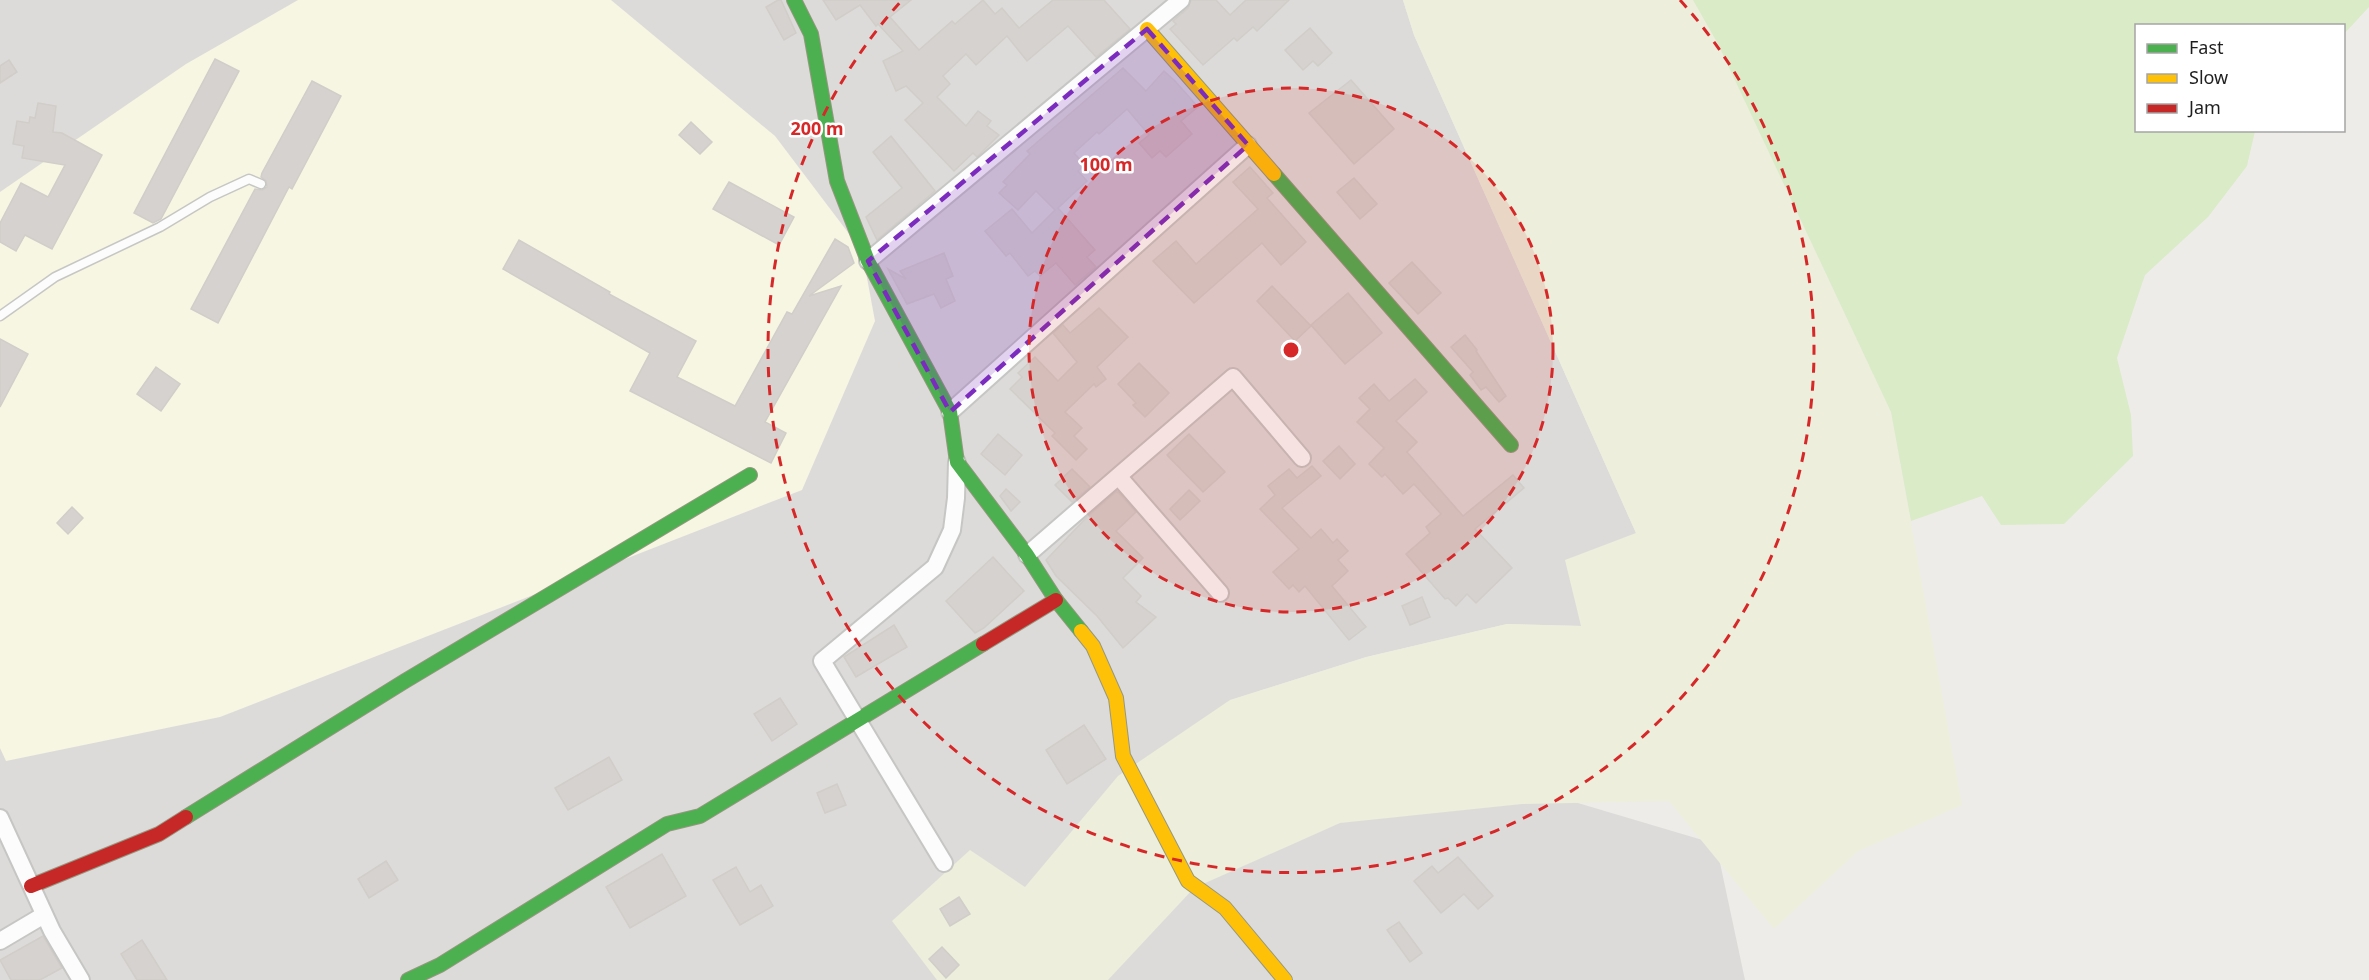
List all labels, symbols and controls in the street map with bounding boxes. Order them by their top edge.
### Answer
legend [2135,24,2345,132]
text: Fast [2189,35,2224,59]
text: Slow [2189,65,2228,89]
text: Jam [2187,95,2221,119]
text: 200 m [790,116,844,140]
text: 100 m [1079,152,1133,176]
centre of rings [1281,340,1301,360]

